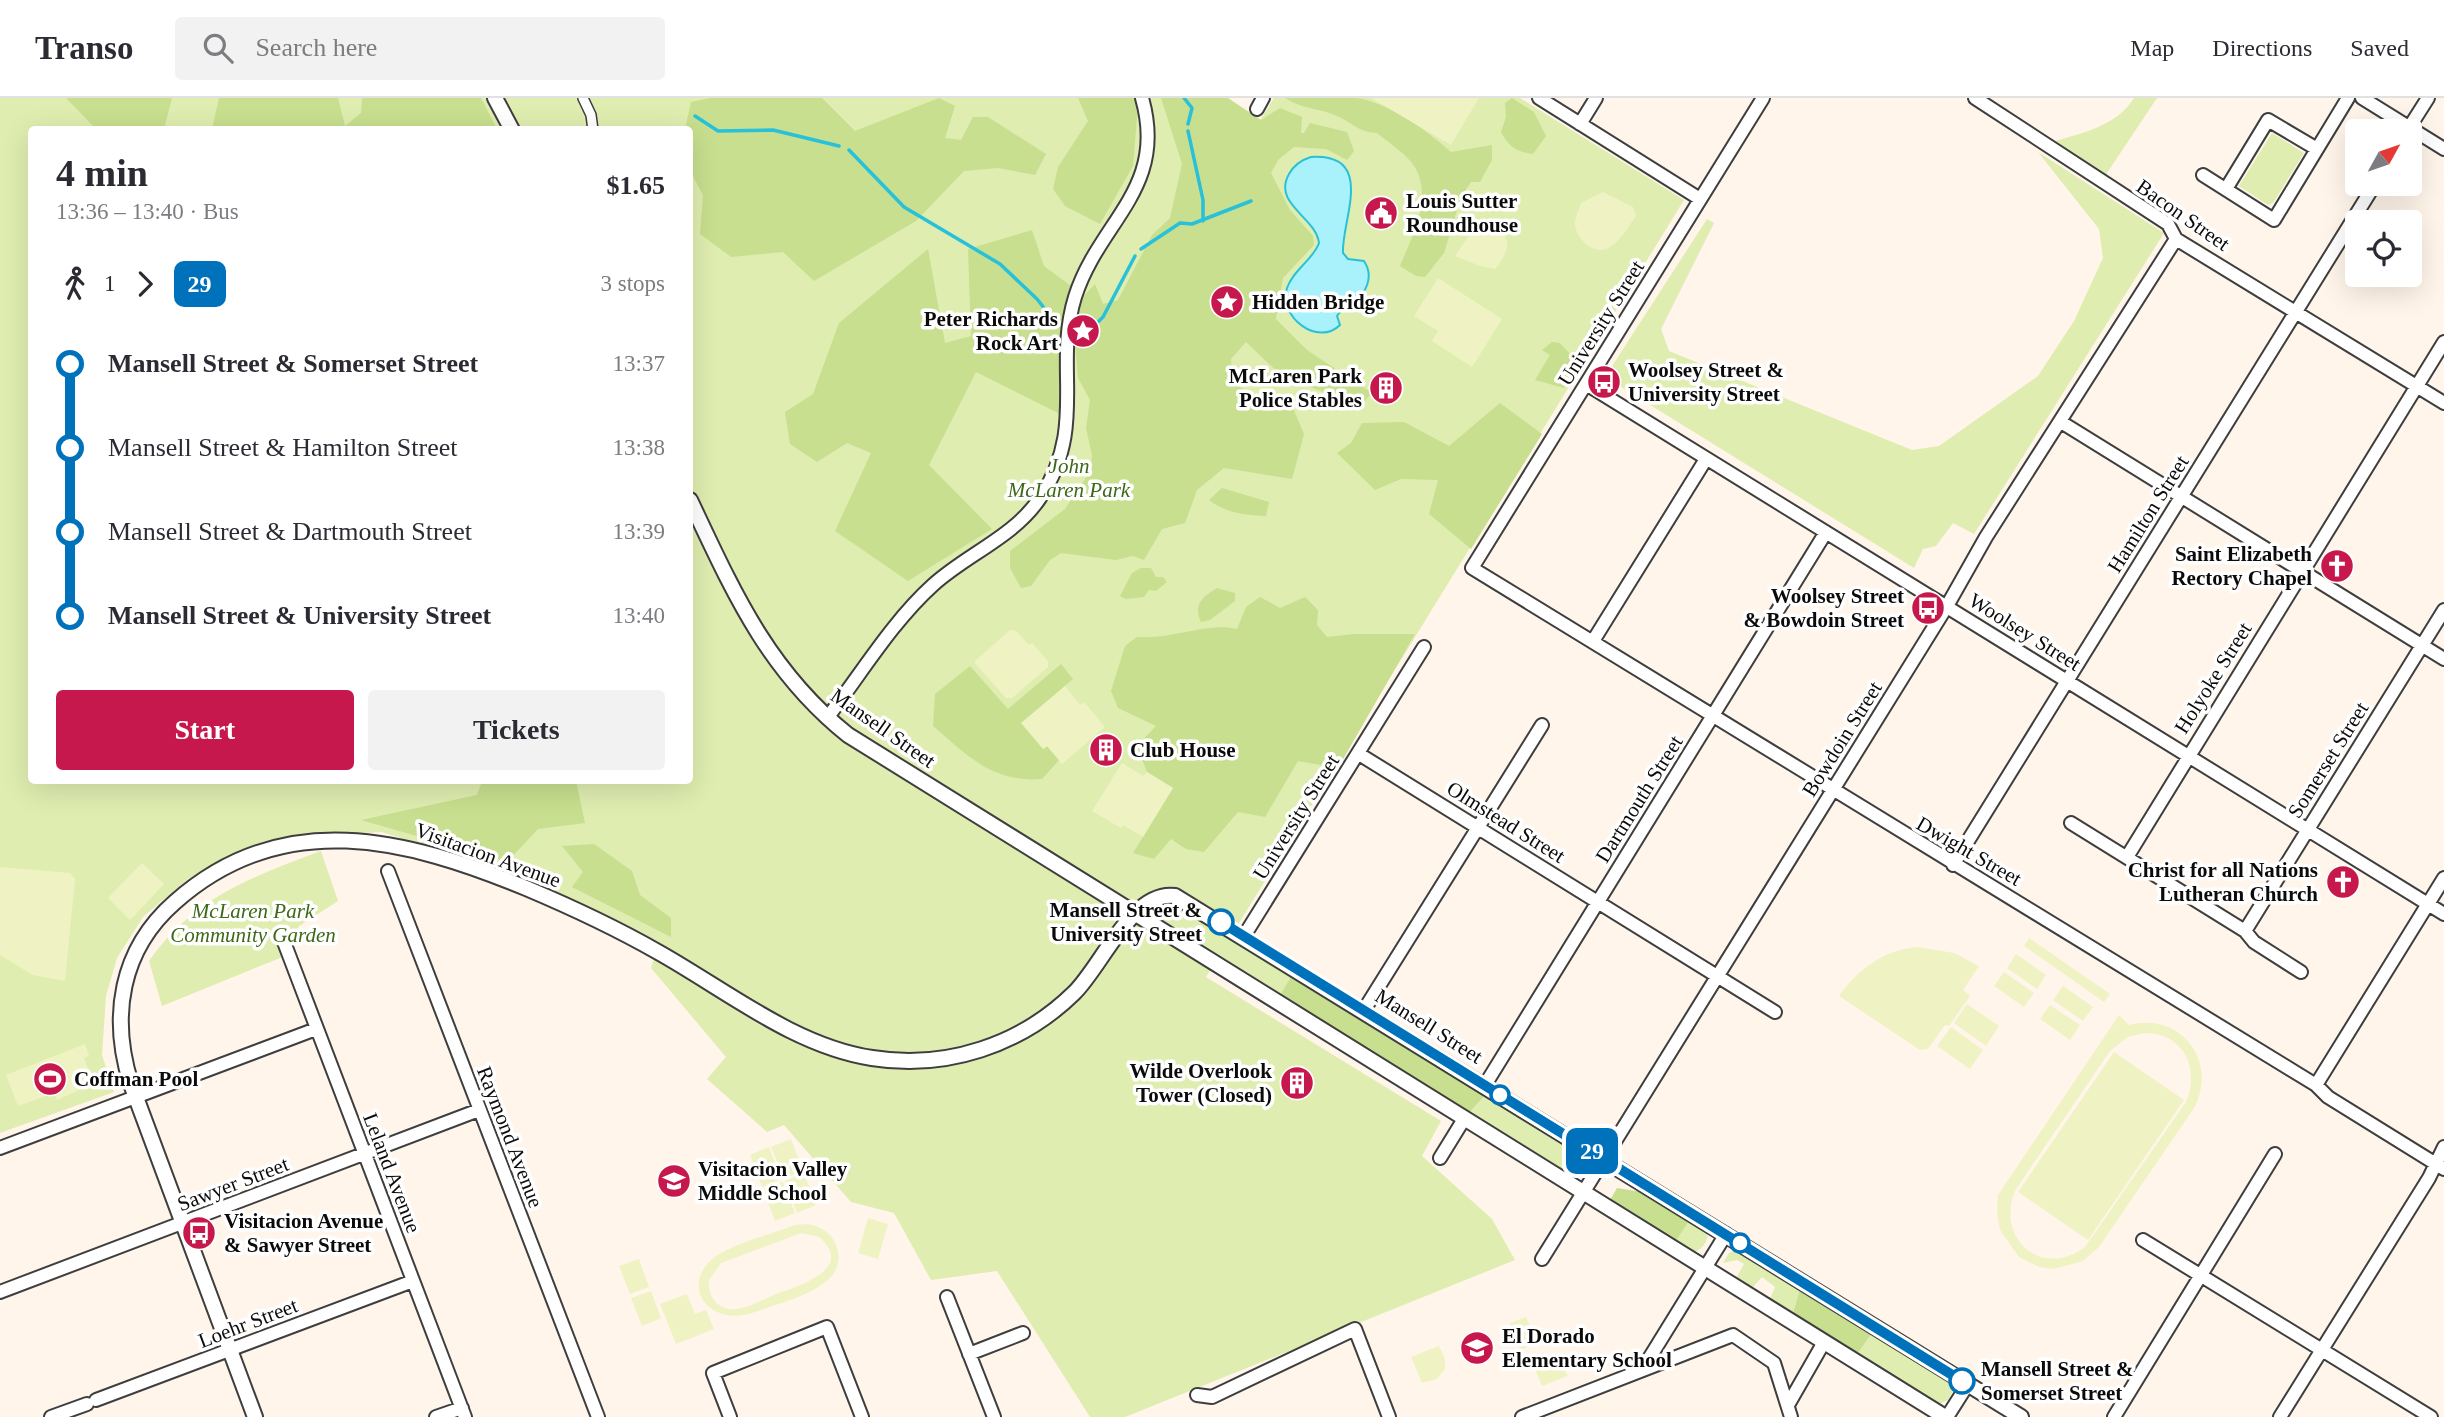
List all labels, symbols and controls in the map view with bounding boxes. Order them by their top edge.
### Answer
search box [175,17,665,80]
icon: search [199,29,237,67]
text: Transo [35,30,133,66]
text: Search here [255,33,377,62]
text: Map [2130,35,2174,61]
text: Directions [2212,35,2312,61]
text: Saved [2350,35,2409,61]
north arrow [2345,119,2422,196]
map controls [2345,119,2422,287]
text: 4 min [56,152,148,194]
text: $1.65 [607,171,665,200]
street label: Bacon Street [2132,174,2234,256]
place label: Louis Sutter Roundhouse [1406,189,1518,237]
public building icon: Louis Sutter Roundhouse [1362,194,1400,232]
text: 13:36 – 13:40 · Bus [56,199,239,224]
button: locate [2345,210,2422,287]
street label: University Street [1553,256,1649,390]
icon: walk [56,265,94,303]
icon: forward [126,265,164,303]
text: 1 [104,271,116,296]
text: 29 [188,271,212,297]
text: 3 stops [600,271,665,296]
place icon: Hidden Bridge [1208,283,1246,321]
place label: Hidden Bridge [1252,290,1384,314]
place label: Peter Richards Rock Art [924,307,1058,355]
place icon: Peter Richards Rock Art [1064,312,1102,350]
text: Mansell Street & Somerset Street [108,349,478,378]
text: 13:37 [613,351,665,376]
place label: Woolsey Street & University Street [1628,358,1784,406]
bus stop icon: Woolsey Street & University Street [1585,363,1623,401]
place label: McLaren Park Police Stables [1229,364,1362,412]
building icon: McLaren Park Police Stables [1367,369,1405,407]
text: Mansell Street & Hamilton Street [108,433,458,462]
text: 13:38 [613,435,665,460]
street label: Hamilton Street [2102,451,2194,577]
park label: John McLaren Park [1007,454,1131,502]
text: Mansell Street & Dartmouth Street [108,517,472,546]
text: 13:39 [613,519,665,544]
place label: Saint Elizabeth Rectory Chapel [2171,542,2312,590]
church icon: Saint Elizabeth Rectory Chapel [2318,547,2356,585]
place label: Woolsey Street & Bowdoin Street [1743,584,1904,632]
street label: Woolsey Street [1965,588,2085,676]
bus stop icon: Woolsey Street & Bowdoin Street [1909,589,1947,627]
text: Mansell Street & University Street [108,601,491,630]
text: 13:40 [613,603,665,628]
street label: Holyoke Street [2169,618,2257,738]
street label: Bowdoin Street [1797,677,1887,801]
street label: Mansell Street [826,683,940,773]
button: Start [56,690,354,770]
button: Tickets [368,690,665,770]
street label: Somerset Street [2283,697,2373,822]
building icon: Club House [1087,731,1125,769]
street label: Dartmouth Street [1590,731,1688,867]
place label: Club House [1130,738,1236,762]
street label: University Street [1248,750,1344,884]
street label: Olmstead Street [1443,776,1570,868]
street label: Dwight Street [1912,811,2026,891]
street label: Visitacion Avenue [412,818,564,892]
place label: Christ for all Nations Lutheran Church [2128,858,2318,906]
church icon: Christ for all Nations Lutheran Church [2324,863,2362,901]
place label: Mansell Street & University Street [1050,898,1202,946]
park label: McLaren Park Community Garden [170,899,336,947]
marker: Mansell Street & University Street [1208,909,1234,935]
street label: Mansell Street [1371,984,1487,1069]
place label: Wilde Overlook Tower (Closed) [1129,1059,1272,1107]
sports icon: Coffman Pool [31,1060,69,1098]
street label: Raymond Avenue [472,1063,548,1211]
building icon: Wilde Overlook Tower (Closed) [1278,1064,1316,1102]
place label: Coffman Pool [74,1067,198,1091]
unlabelled marker [1490,1085,1510,1105]
street label: Leland Avenue [358,1110,426,1236]
line badge: 29 [1560,1128,1624,1174]
text: 29 [1580,1138,1604,1164]
street label: Sawyer Street [174,1152,292,1216]
place label: Visitacion Valley Middle School [698,1157,848,1205]
school or university icon: Visitacion Valley Middle School [655,1162,693,1200]
place label: Visitacion Avenue & Sawyer Street [224,1209,383,1257]
bus stop icon: Visitacion Avenue & Sawyer Street [180,1214,218,1252]
unlabelled marker [1730,1233,1750,1253]
street label: Loehr Street [195,1293,301,1353]
place label: El Dorado Elementary School [1502,1324,1672,1372]
school or university icon: El Dorado Elementary School [1458,1329,1496,1367]
place label: Mansell Street & Somerset Street [1981,1357,2133,1405]
marker: Mansell Street & Somerset Street [1949,1368,1975,1394]

